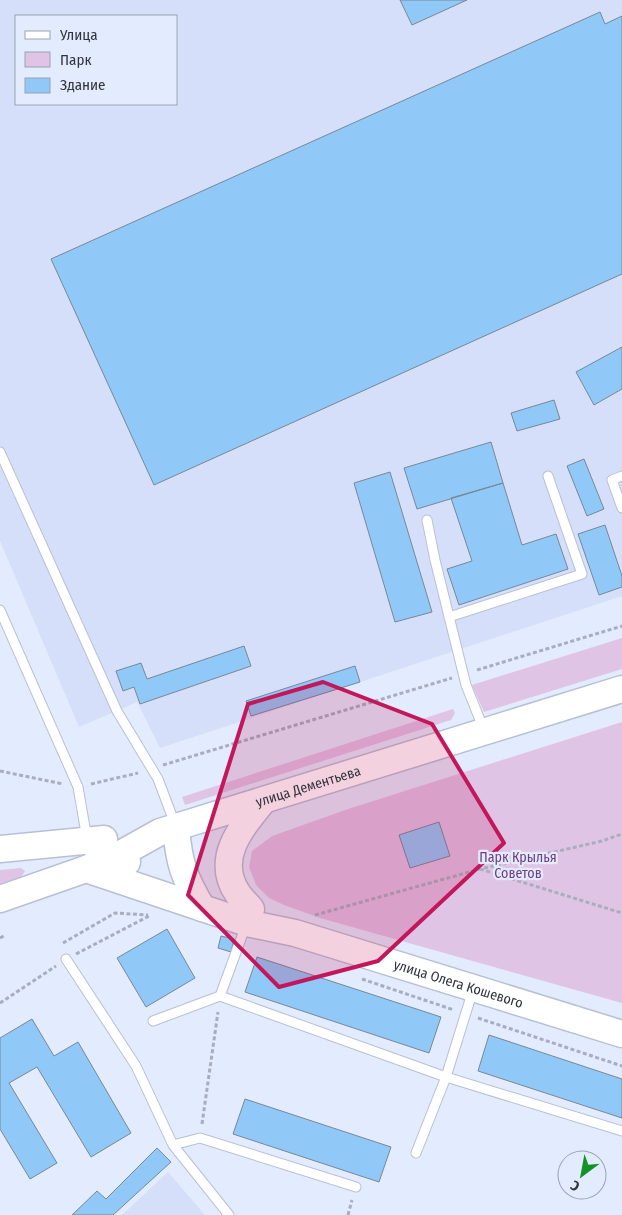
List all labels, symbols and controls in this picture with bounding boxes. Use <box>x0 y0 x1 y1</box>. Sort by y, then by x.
legend <box>15 15 178 105</box>
text: Улица <box>59 26 98 44</box>
text: Парк <box>60 51 91 69</box>
text: Здание <box>60 76 106 94</box>
street label: улица Дементьева <box>254 762 363 811</box>
park label: Парк Крылья Советов <box>479 849 557 882</box>
street label: улица Олега Кошевого <box>392 956 525 1012</box>
north arrow <box>557 1150 607 1200</box>
text: С <box>567 1176 583 1195</box>

